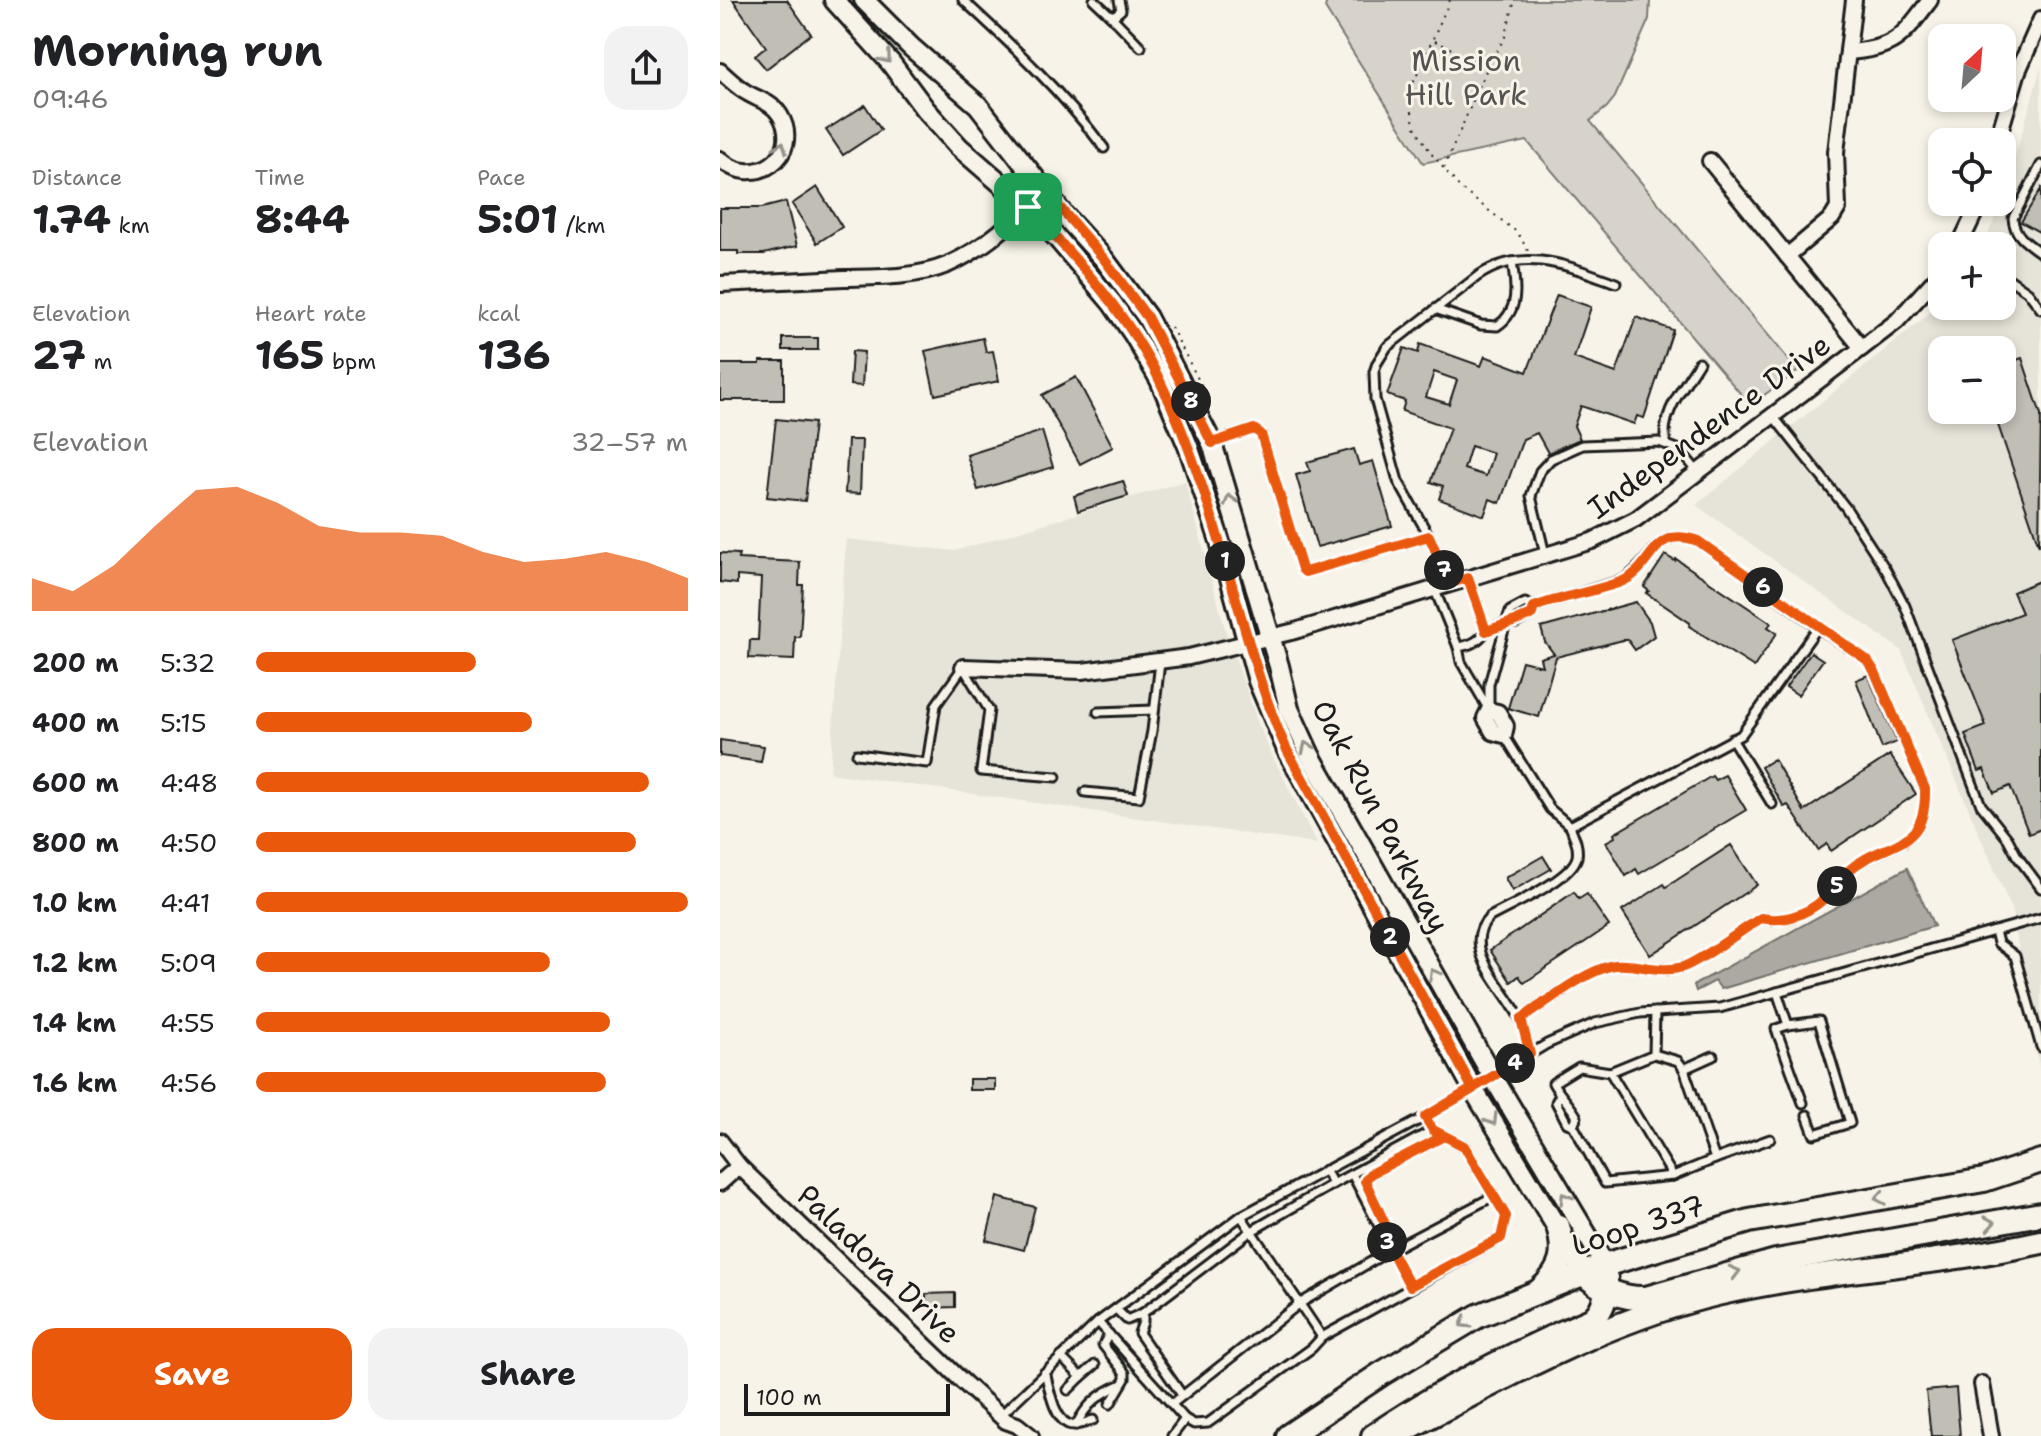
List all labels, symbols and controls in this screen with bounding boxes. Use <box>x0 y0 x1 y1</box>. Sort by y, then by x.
text: Morning run <box>32 21 323 80</box>
north arrow <box>1928 24 2016 112</box>
map controls <box>1928 24 2016 424</box>
button: share <box>604 26 688 110</box>
park label: Mission Hill Park <box>1405 40 1527 115</box>
one-way arrow <box>876 48 891 63</box>
text: 09:46 <box>32 81 109 116</box>
button: locate <box>1928 128 2016 216</box>
one-way arrow <box>771 141 788 155</box>
text: Distance <box>32 163 122 192</box>
text: Time <box>255 163 305 192</box>
text: Pace <box>477 163 526 192</box>
pin <box>994 173 1062 241</box>
icon: arrive <box>1006 185 1050 229</box>
text: 1.74 <box>32 192 111 246</box>
text: 8:44 <box>255 192 350 246</box>
text: 5:01 <box>477 192 559 246</box>
text: km <box>111 211 150 240</box>
text: /km <box>559 211 605 240</box>
button: + <box>1928 232 2016 320</box>
text: Elevation <box>32 299 130 328</box>
text: Heart rate <box>255 299 367 328</box>
text: kcal <box>477 299 520 328</box>
street label: Independence Drive <box>1579 324 1839 528</box>
text: 27 <box>32 328 86 382</box>
text: 165 <box>255 328 325 382</box>
text: 136 <box>477 328 551 382</box>
button: − <box>1928 336 2016 424</box>
text: m <box>86 347 113 376</box>
text: bpm <box>325 347 376 376</box>
pin: 8 <box>1171 381 1211 421</box>
text: 8 <box>1183 386 1199 415</box>
text: Elevation <box>32 424 148 459</box>
text: 32–57 m <box>571 424 688 459</box>
one-way arrow <box>1223 493 1239 507</box>
pin: 1 <box>1205 541 1245 581</box>
text: 1 <box>1220 546 1230 575</box>
pin: 7 <box>1424 550 1464 590</box>
text: 7 <box>1436 555 1452 584</box>
pin: 6 <box>1743 567 1783 607</box>
text: 6 <box>1755 572 1771 601</box>
text: 200 m <box>32 645 119 680</box>
text: 5:32 <box>160 645 215 680</box>
street label: Oak Run Parkway <box>1302 692 1460 940</box>
text: 400 m <box>32 705 119 740</box>
text: 5:15 <box>160 705 207 740</box>
one-way arrow <box>1301 741 1317 756</box>
text: 600 m <box>32 765 119 800</box>
text: 4:48 <box>160 765 219 800</box>
text: 800 m <box>32 825 119 860</box>
text: 4:50 <box>160 825 218 860</box>
pin: 5 <box>1817 866 1857 906</box>
text: 5 <box>1830 871 1844 900</box>
text: 1.0 km <box>32 885 117 920</box>
text: 4:41 <box>160 885 211 920</box>
pin: 2 <box>1370 917 1410 957</box>
text: 2 <box>1382 922 1398 951</box>
text: 1.2 km <box>32 945 117 980</box>
text: 5:09 <box>160 945 217 980</box>
one-way arrow <box>1429 968 1444 982</box>
text: 1.4 km <box>32 1005 116 1040</box>
text: 4:55 <box>160 1005 215 1040</box>
pin: 4 <box>1495 1043 1535 1083</box>
text: 4 <box>1507 1048 1523 1077</box>
text: 1.6 km <box>32 1065 117 1100</box>
text: 4:56 <box>160 1065 217 1100</box>
one-way arrow <box>1482 1111 1498 1126</box>
street label: Paladora Drive <box>788 1175 970 1353</box>
street label: Loop 337 <box>1566 1184 1710 1266</box>
one-way arrow <box>1873 1189 1886 1206</box>
one-way arrow <box>1560 1192 1575 1207</box>
one-way arrow <box>1983 1215 1997 1232</box>
pin: 3 <box>1367 1222 1407 1262</box>
text: 3 <box>1379 1227 1395 1256</box>
one-way arrow <box>1727 1265 1741 1282</box>
one-way arrow <box>1459 1314 1474 1329</box>
button: Save <box>32 1328 352 1420</box>
button: Share <box>368 1328 688 1420</box>
scale bar <box>744 1380 950 1416</box>
text: 100 m <box>756 1383 822 1412</box>

